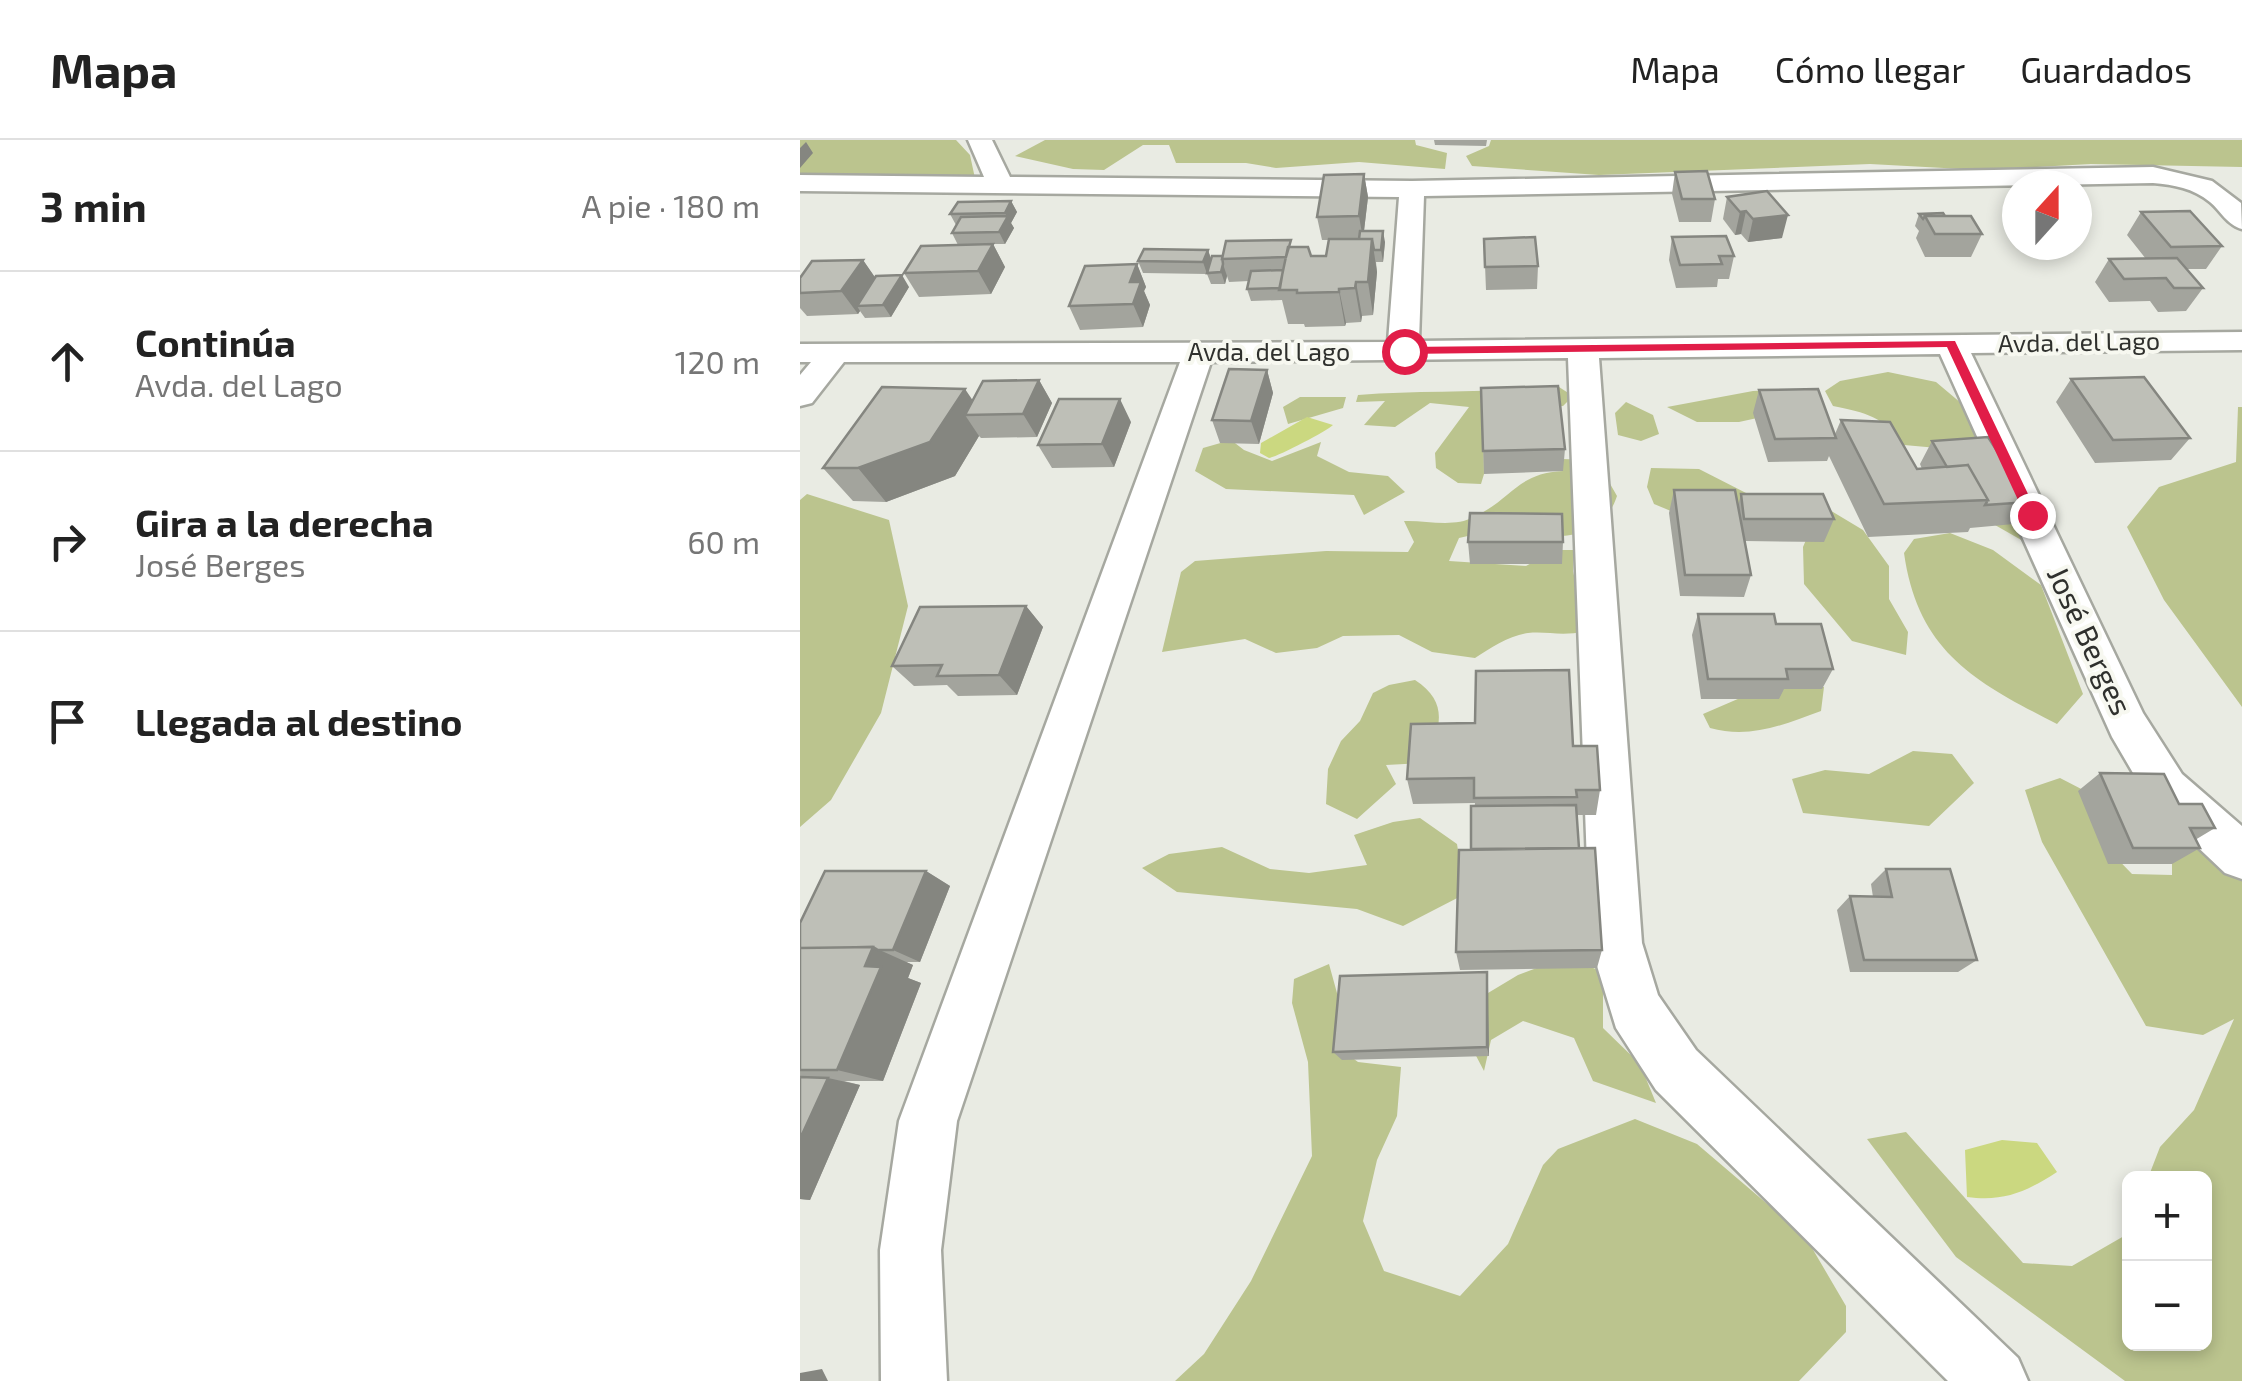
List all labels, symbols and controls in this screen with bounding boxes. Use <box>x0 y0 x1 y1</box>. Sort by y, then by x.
text: Mapa <box>50 40 177 98</box>
text: Mapa <box>1630 48 1720 90</box>
text: Cómo llegar <box>1775 48 1965 90</box>
text: Guardados <box>2020 48 2192 90</box>
north arrow <box>2002 170 2092 260</box>
text: 3 min <box>40 180 147 230</box>
text: A pie · 180 m <box>582 186 760 224</box>
text: Continúa <box>135 319 296 365</box>
street label: Avda. del Lago <box>1998 325 2160 357</box>
route start <box>1382 329 1428 375</box>
icon: ahead <box>40 334 95 389</box>
street label: Avda. del Lago <box>1188 336 1350 366</box>
text: 120 m <box>675 342 760 380</box>
text: Avda. del Lago <box>135 365 343 403</box>
route end <box>2010 493 2056 539</box>
text: Gira a la derecha <box>135 499 434 545</box>
icon: right <box>40 514 95 569</box>
text: 60 m <box>687 522 760 560</box>
text: José Berges <box>135 545 306 583</box>
street label: José Berges <box>2041 560 2141 720</box>
icon: arrive <box>40 694 95 749</box>
text: Llegada al destino <box>135 698 463 744</box>
map controls <box>2122 1171 2212 1351</box>
button: + <box>2122 1171 2212 1261</box>
button: − <box>2122 1261 2212 1351</box>

